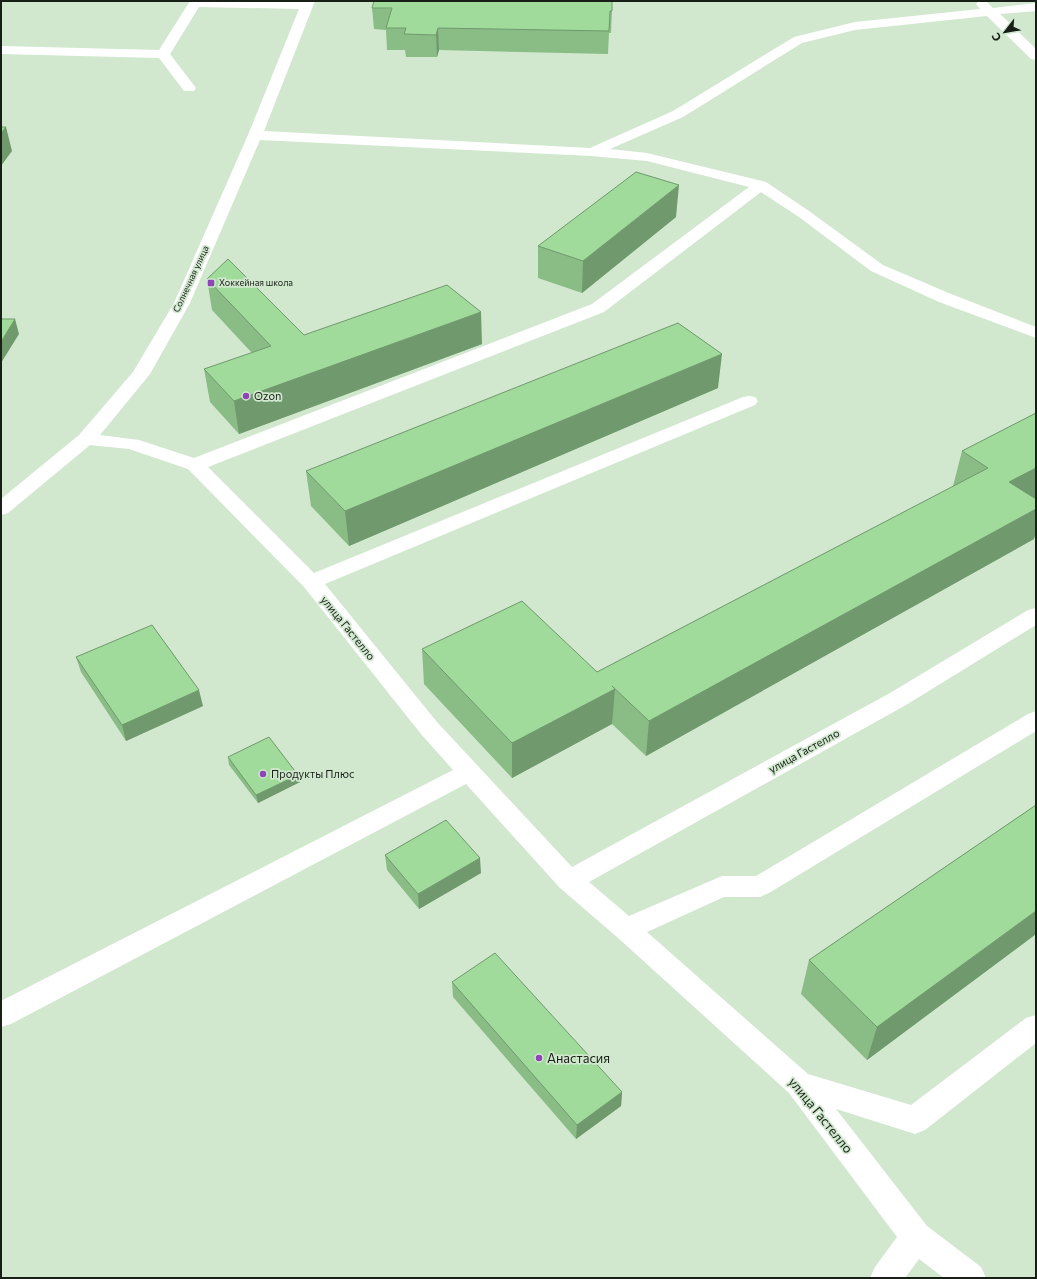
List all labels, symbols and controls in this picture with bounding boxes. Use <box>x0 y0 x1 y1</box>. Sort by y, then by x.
north arrow <box>985 12 1025 52</box>
text: С <box>988 30 1004 44</box>
street label: Солнечная улица <box>170 243 211 314</box>
place label: Хоккейная школа <box>219 277 293 288</box>
marker: Хоккейная школа <box>206 278 216 288</box>
place label: Ozon <box>254 389 281 402</box>
marker: Ozon <box>241 391 251 401</box>
street label: улица Гастелло <box>319 593 378 663</box>
street label: улица Гастелло <box>766 726 842 775</box>
place label: Продукты Плюс <box>271 767 354 780</box>
marker: Продукты Плюс <box>258 769 268 779</box>
place label: Анастасия <box>547 1050 610 1066</box>
marker: Анастасия <box>534 1053 544 1063</box>
street label: улица Гастелло <box>785 1074 857 1156</box>

